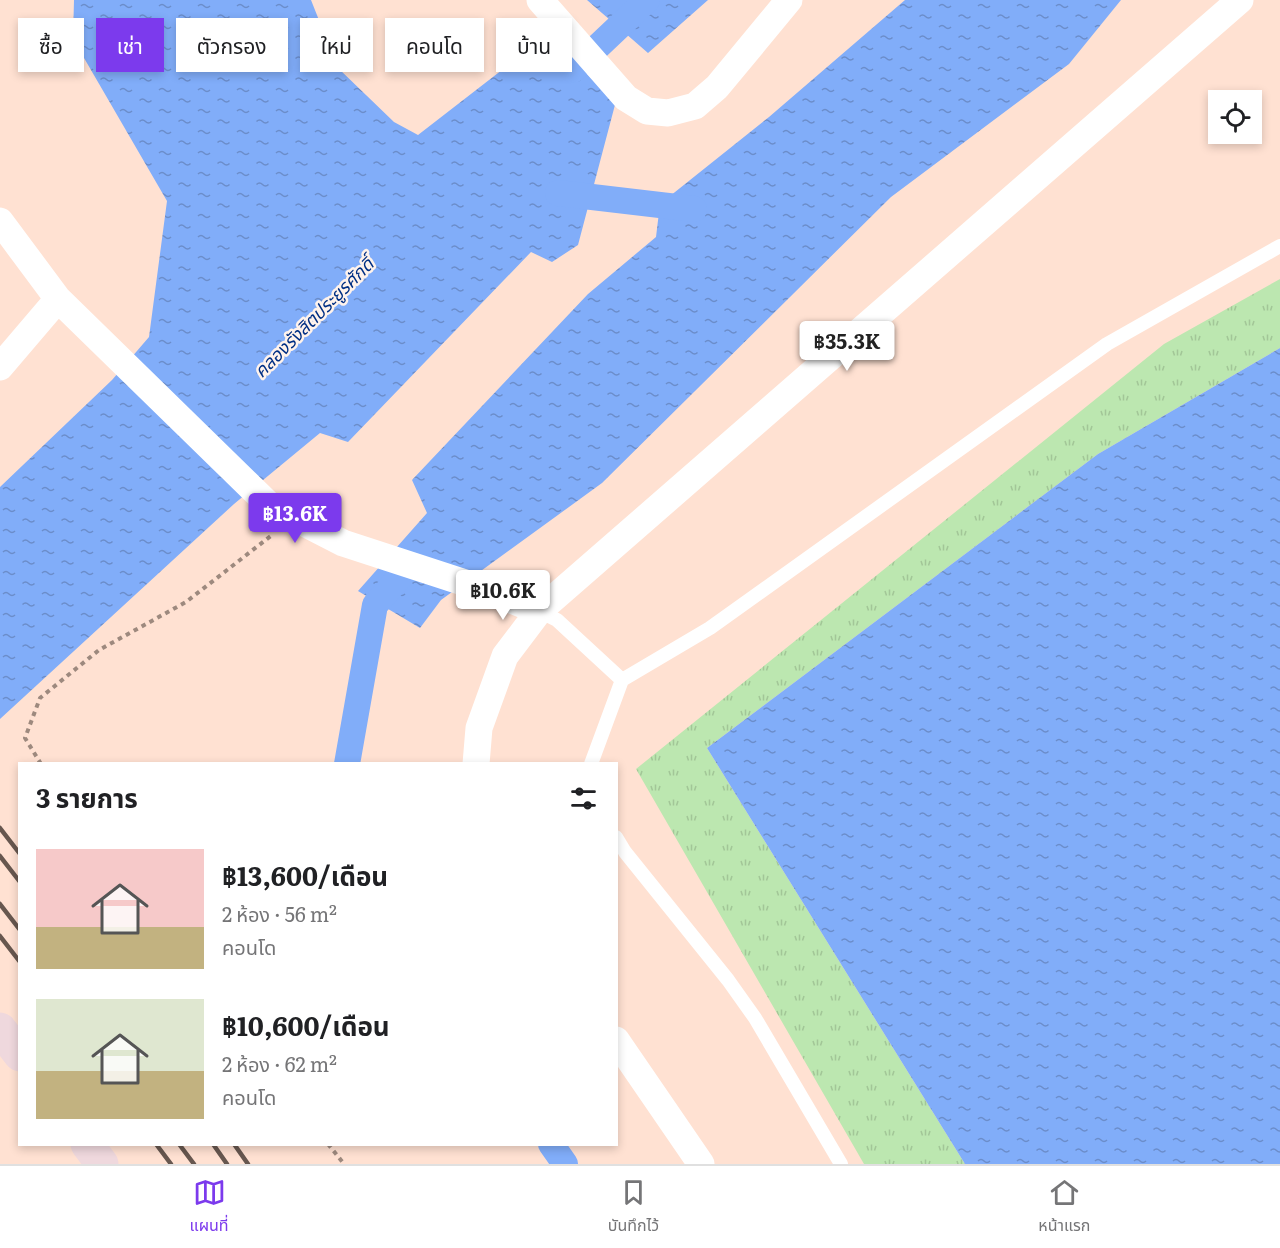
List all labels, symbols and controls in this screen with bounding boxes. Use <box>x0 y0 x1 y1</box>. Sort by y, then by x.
chip: ซื้อ <box>18 18 84 72</box>
chip: เช่า <box>96 18 164 72</box>
chip: ตัวกรอง <box>176 18 288 72</box>
chip: ใหม่ <box>300 18 373 72</box>
chip: คอนโด <box>385 18 484 72</box>
chip: บ้าน <box>496 18 572 72</box>
map controls <box>1208 90 1262 144</box>
button: locate <box>1208 90 1262 144</box>
water label: คลองรังสิตประยูรศักดิ์ <box>247 247 383 383</box>
pin: ฿35.3K <box>798 321 896 372</box>
text: ฿35.3K <box>814 325 880 355</box>
pin: ฿13.6K <box>246 493 344 544</box>
text: ฿13.6K <box>263 497 328 527</box>
pin: ฿10.6K <box>454 570 552 621</box>
text: ฿10.6K <box>470 574 536 604</box>
text: 3 รายการ <box>36 777 138 816</box>
icon: filters <box>567 782 600 815</box>
text: ฿13,600/เดือน <box>222 855 388 894</box>
icon: home <box>84 873 156 945</box>
text: 2 ห้อง · 56 m² <box>222 898 337 928</box>
text: คอนโด <box>222 931 276 961</box>
text: ฿10,600/เดือน <box>222 1005 390 1044</box>
icon: home <box>84 1023 156 1095</box>
text: 2 ห้อง · 62 m² <box>222 1048 337 1078</box>
text: คอนโด <box>222 1081 276 1111</box>
tab: แผนที่ <box>190 1176 229 1238</box>
tab: บันทึกไว้ <box>608 1176 659 1238</box>
tab: หน้าแรก <box>1038 1176 1090 1238</box>

